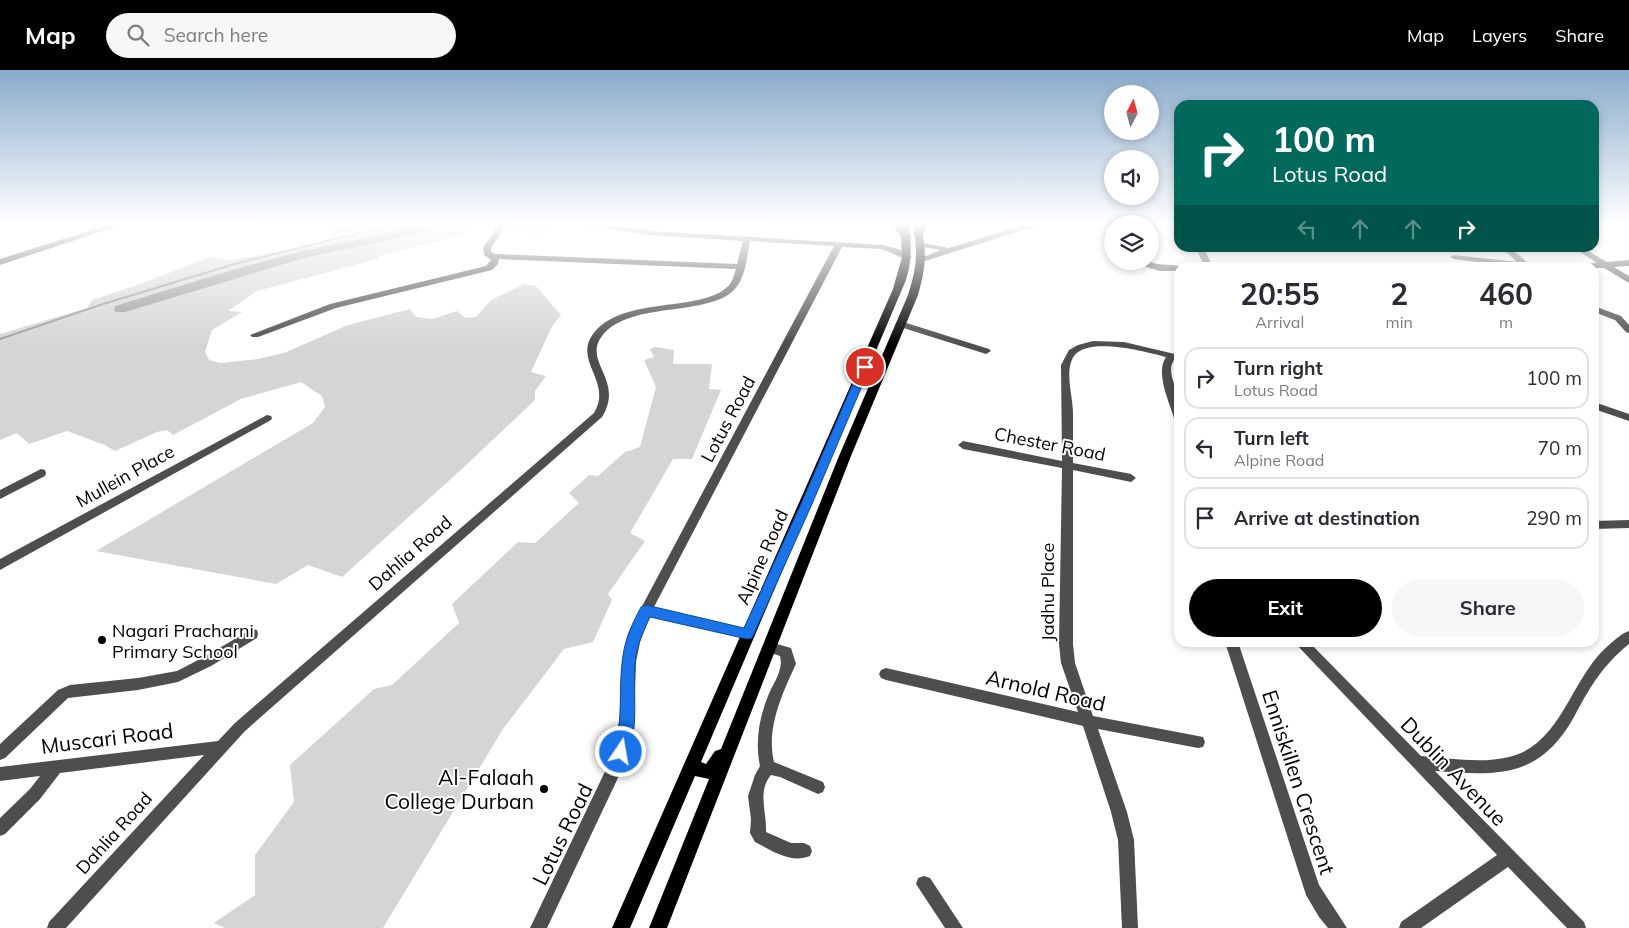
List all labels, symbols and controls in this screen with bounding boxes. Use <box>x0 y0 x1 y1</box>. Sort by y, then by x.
search box <box>106 13 456 58</box>
text: Map <box>25 20 76 50</box>
icon: search <box>124 21 152 49</box>
text: Search here <box>164 23 268 47</box>
text: Map <box>1407 24 1444 47</box>
text: Layers <box>1472 24 1527 47</box>
text: Share <box>1555 24 1604 47</box>
north arrow <box>1104 85 1159 140</box>
map controls <box>1104 85 1159 270</box>
text: 100 m <box>1272 117 1376 161</box>
icon: right <box>1189 120 1254 185</box>
button: sound <box>1104 150 1159 205</box>
text: Lotus Road <box>1272 160 1387 188</box>
button: layers <box>1104 215 1159 270</box>
icon: left <box>1293 215 1321 243</box>
icon: ahead <box>1346 215 1374 243</box>
icon: ahead <box>1399 215 1427 243</box>
icon: right <box>1452 215 1480 243</box>
text: 20:55 <box>1240 275 1320 313</box>
text: 2 <box>1390 275 1408 313</box>
text: 460 <box>1479 275 1533 313</box>
text: Arrival <box>1255 312 1304 332</box>
text: min <box>1386 312 1413 332</box>
text: m <box>1499 312 1513 332</box>
pin <box>844 346 886 388</box>
icon: arrive <box>851 353 879 381</box>
text: Turn right <box>1234 356 1323 380</box>
icon: right <box>1191 364 1219 392</box>
text: 100 m <box>1526 366 1582 390</box>
street label: Lotus Road <box>696 372 760 466</box>
text: Lotus Road <box>1234 380 1318 400</box>
street label: Chester Road <box>992 422 1108 466</box>
text: Turn left <box>1234 426 1309 450</box>
icon: left <box>1191 434 1219 462</box>
text: 70 m <box>1538 436 1582 460</box>
street label: Mullein Place <box>72 440 178 512</box>
text: Alpine Road <box>1234 450 1324 470</box>
icon: arrive <box>1191 504 1219 532</box>
street label: Alpine Road <box>731 506 793 608</box>
text: Arrive at destination <box>1234 506 1420 530</box>
text: 290 m <box>1526 506 1582 530</box>
street label: Dahlia Road <box>364 511 456 595</box>
street label: Jadhu Place <box>1036 543 1059 641</box>
button: Exit <box>1189 579 1382 637</box>
button: Share <box>1392 579 1584 637</box>
place label: Nagari Pracharni Primary School <box>112 619 254 663</box>
marker: Nagari Pracharni Primary School <box>96 634 108 646</box>
street label: Arnold Road <box>984 664 1108 716</box>
street label: Enniskillen Crescent <box>1257 687 1341 877</box>
street label: Dublin Avenue <box>1396 711 1512 831</box>
street label: Muscari Road <box>39 717 175 759</box>
position arrow <box>594 725 646 777</box>
place label: Al-Falaah College Durban <box>384 764 534 814</box>
street label: Lotus Road <box>526 779 598 889</box>
marker: Al-Falaah College Durban <box>538 783 550 795</box>
street label: Dahlia Road <box>71 787 157 879</box>

